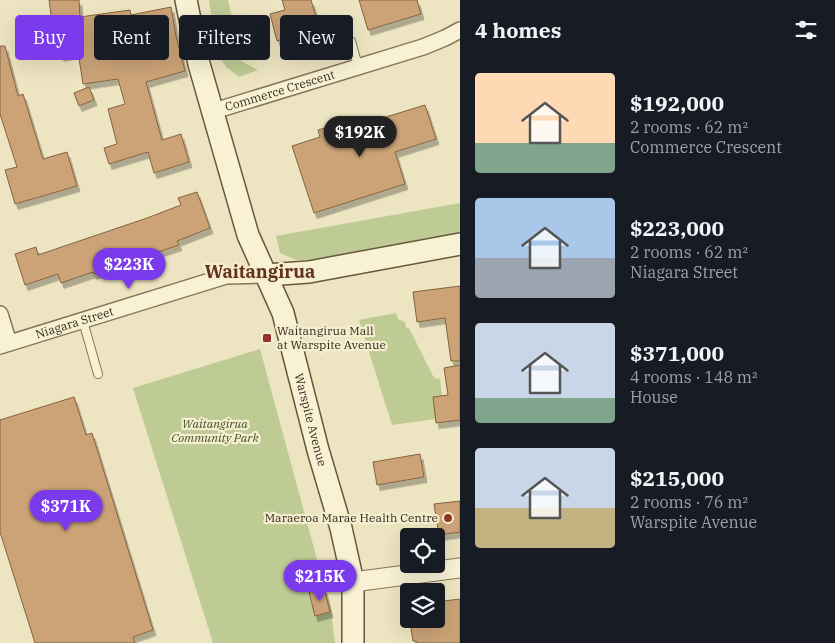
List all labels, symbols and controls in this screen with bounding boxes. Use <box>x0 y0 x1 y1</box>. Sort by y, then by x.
chip: Buy <box>15 15 84 60</box>
chip: Rent <box>94 15 169 60</box>
chip: Filters <box>179 15 270 60</box>
chip: New <box>280 15 353 60</box>
text: 4 homes <box>475 16 561 44</box>
icon: filters <box>792 16 820 44</box>
street label: Commerce Crescent <box>223 66 337 114</box>
text: $192,000 <box>630 89 724 117</box>
icon: home <box>515 93 575 153</box>
pin: $192K <box>325 116 395 158</box>
text: 2 rooms · 62 m² <box>630 117 748 137</box>
text: $192K <box>335 122 385 142</box>
text: Commerce Crescent <box>630 137 782 157</box>
text: $223,000 <box>630 214 724 242</box>
icon: home <box>515 218 575 278</box>
text: 2 rooms · 62 m² <box>630 242 748 262</box>
pin: $223K <box>94 248 164 290</box>
text: $223K <box>104 254 154 274</box>
district label: Waitangirua <box>205 260 315 283</box>
text: Niagara Street <box>630 262 738 282</box>
street label: Niagara Street <box>33 303 115 342</box>
place label: Waitangirua Mall at Warspite Avenue <box>277 323 386 352</box>
marker: Waitangirua Mall at Warspite Avenue <box>261 332 273 344</box>
text: $371,000 <box>630 339 724 367</box>
icon: home <box>515 343 575 403</box>
text: 4 rooms · 148 m² <box>630 367 758 387</box>
street label: Warspite Avenue <box>292 372 330 468</box>
text: House <box>630 387 678 407</box>
park label: Waitangirua Community Park <box>171 416 259 445</box>
text: $215,000 <box>630 464 724 492</box>
icon: home <box>515 468 575 528</box>
pin: $371K <box>31 490 101 532</box>
text: 2 rooms · 76 m² <box>630 492 748 512</box>
text: $371K <box>41 496 91 516</box>
place label: Maraeroa Marae Health Centre <box>265 510 438 525</box>
marker: Maraeroa Marae Health Centre <box>442 512 454 524</box>
text: Warspite Avenue <box>630 512 757 532</box>
map controls <box>400 528 445 628</box>
button: locate <box>400 528 445 573</box>
pin: $215K <box>285 560 355 602</box>
text: $215K <box>295 566 345 586</box>
button: layers <box>400 583 445 628</box>

